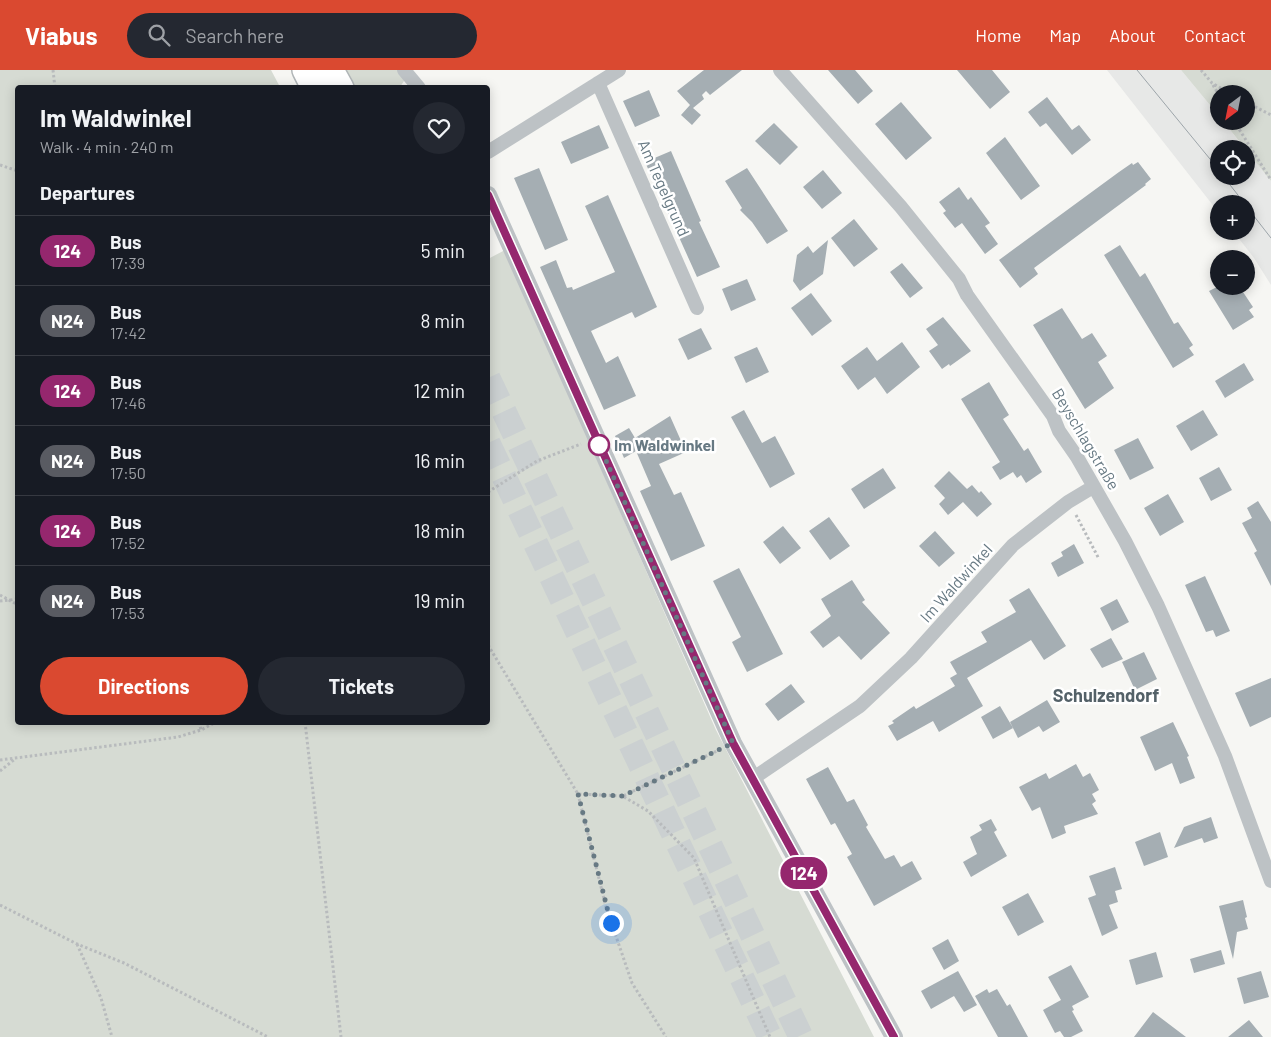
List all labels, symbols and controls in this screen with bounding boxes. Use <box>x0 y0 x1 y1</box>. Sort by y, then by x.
search box <box>127 13 477 58</box>
text: Viabus <box>25 21 97 50</box>
icon: search <box>145 21 173 49</box>
text: Search here <box>185 24 284 47</box>
text: Home <box>975 24 1021 46</box>
text: Map <box>1049 24 1081 46</box>
text: About <box>1109 24 1156 46</box>
text: Contact <box>1184 24 1246 46</box>
north arrow <box>1210 85 1255 130</box>
map controls <box>1210 85 1255 295</box>
button: heart <box>413 102 465 154</box>
text: Im Waldwinkel <box>40 103 192 132</box>
text: Walk · 4 min · 240 m <box>40 137 174 156</box>
street label: Am Tegelgrund <box>635 137 694 239</box>
button: locate <box>1210 140 1255 185</box>
text: Departures <box>40 181 135 204</box>
button: + <box>1210 195 1255 240</box>
text: Bus <box>110 230 142 253</box>
text: 5 min <box>421 239 465 262</box>
text: 124 <box>54 240 81 262</box>
button: − <box>1210 250 1255 295</box>
text: 17:39 <box>110 253 145 272</box>
text: Bus <box>110 300 142 323</box>
text: 8 min <box>421 309 465 332</box>
text: N24 <box>51 310 84 332</box>
text: 17:42 <box>110 323 146 342</box>
text: Bus <box>110 370 142 393</box>
text: 12 min <box>414 379 465 402</box>
text: 124 <box>54 380 81 402</box>
street label: Beyschlagstraße <box>1049 385 1124 493</box>
text: 17:46 <box>110 393 146 412</box>
marker: Im Waldwinkel <box>588 434 610 456</box>
place label: Im Waldwinkel <box>614 435 715 454</box>
text: Bus <box>110 440 142 463</box>
text: 16 min <box>414 449 465 472</box>
text: N24 <box>51 450 84 472</box>
text: 17:50 <box>110 463 146 482</box>
text: Bus <box>110 510 142 533</box>
text: 18 min <box>414 519 465 542</box>
text: 124 <box>54 520 81 542</box>
text: 17:52 <box>110 533 145 552</box>
street label: Im Waldwinkel <box>916 540 996 626</box>
text: Bus <box>110 580 142 603</box>
text: 19 min <box>414 589 465 612</box>
text: N24 <box>51 590 84 612</box>
text: 17:53 <box>110 603 145 622</box>
button: Directions <box>40 657 248 715</box>
button: Tickets <box>258 657 465 715</box>
district label: Schulzendorf <box>1053 684 1159 706</box>
line badge: 124 <box>775 857 833 889</box>
text: 124 <box>790 862 818 884</box>
your location <box>599 911 624 936</box>

